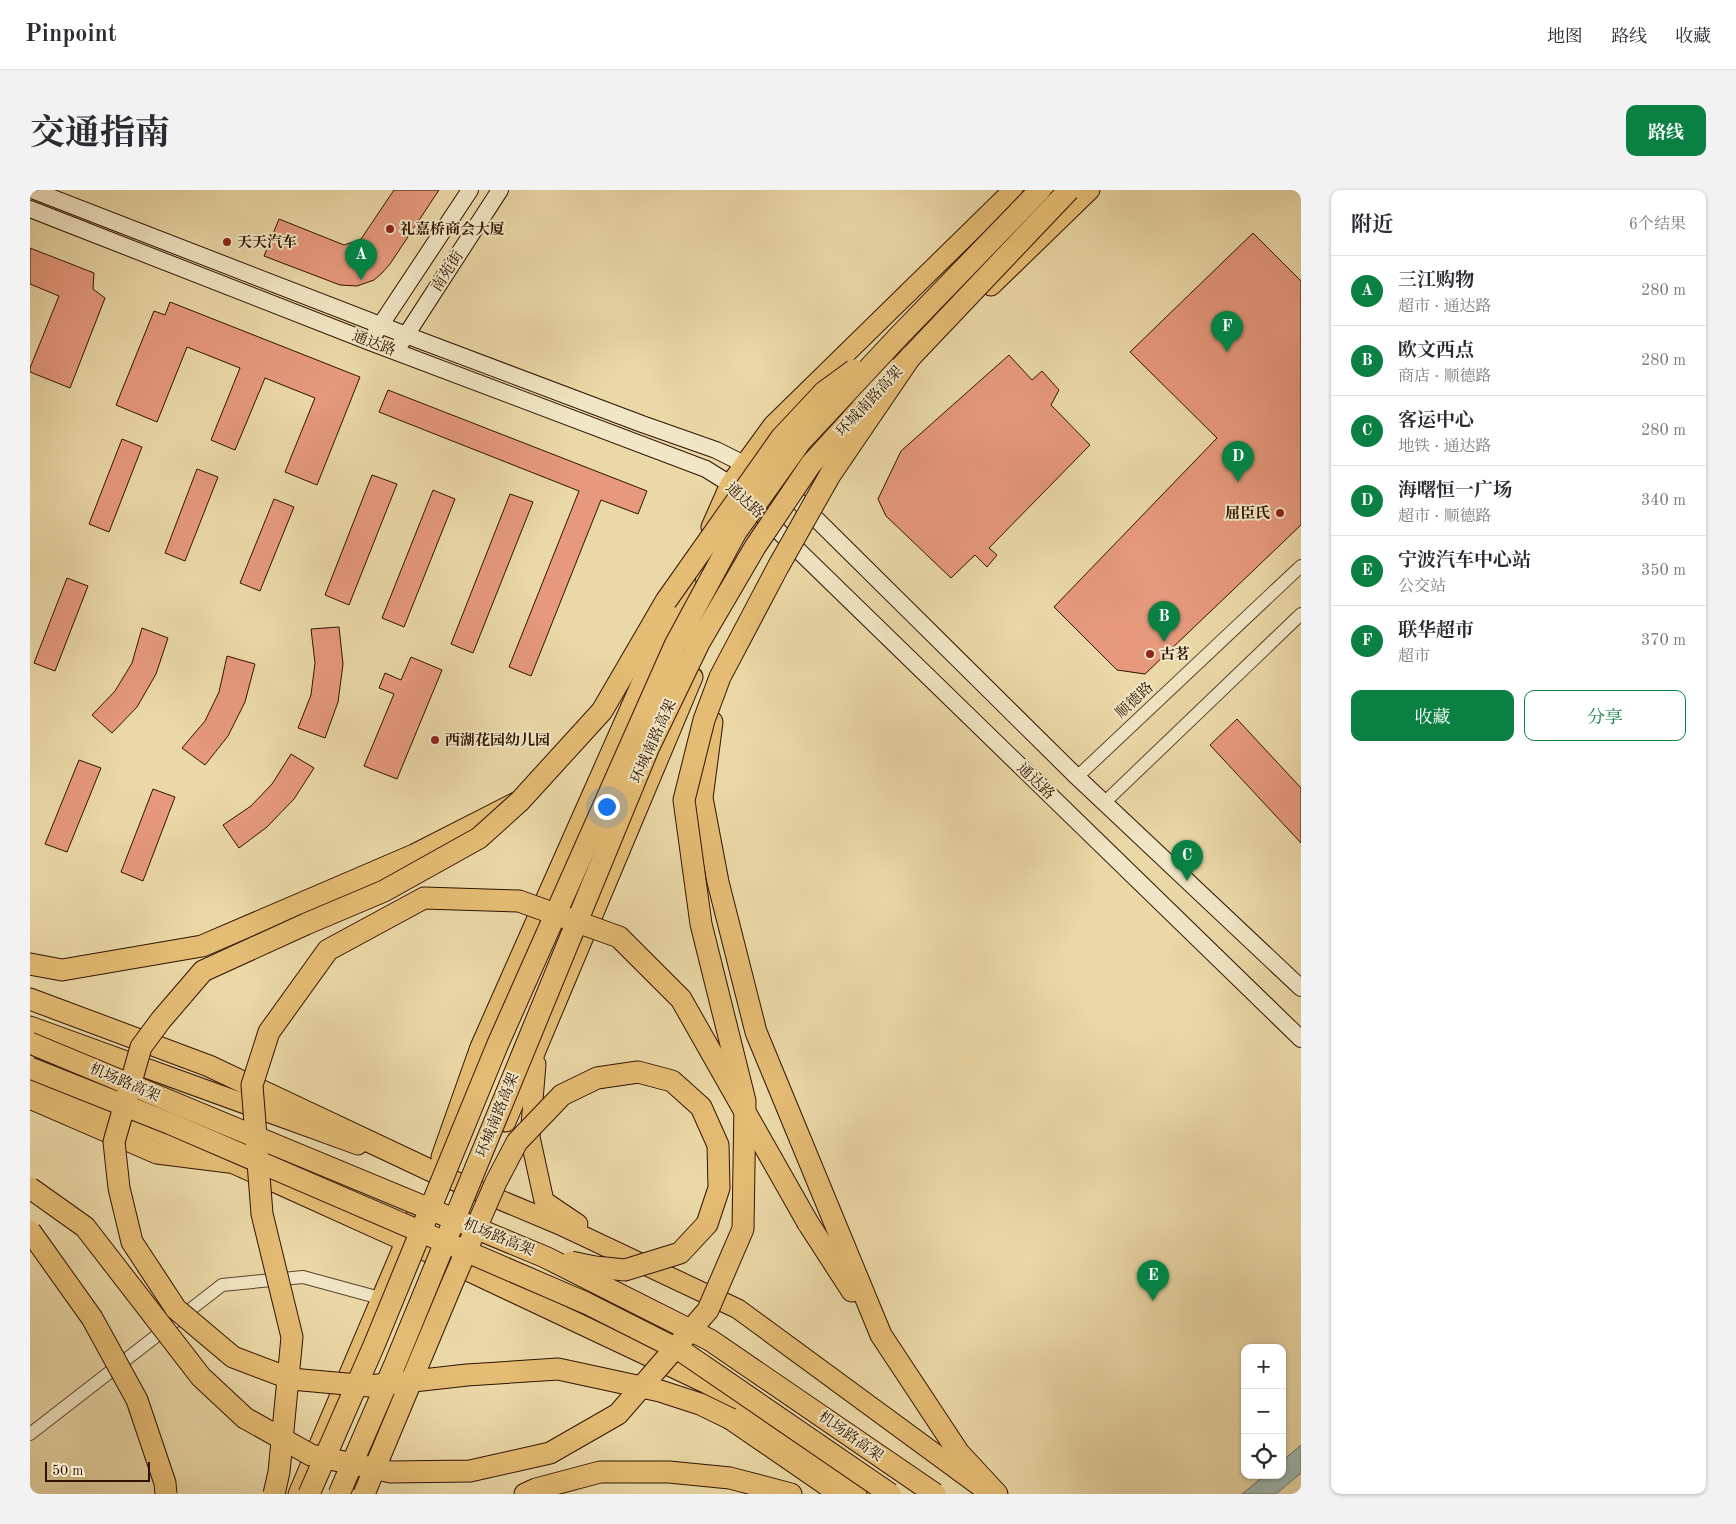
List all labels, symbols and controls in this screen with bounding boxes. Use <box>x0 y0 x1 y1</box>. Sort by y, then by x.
text: Pinpoint <box>25 23 117 47</box>
text: 地图 <box>1547 28 1583 46</box>
text: 路线 <box>1611 28 1647 46</box>
text: 收藏 <box>1675 28 1711 46</box>
button: 路线 <box>1626 105 1706 156</box>
text: 交通指南 <box>30 117 170 152</box>
text: 附近 <box>1351 215 1393 236</box>
text: 6个结果 <box>1629 217 1686 233</box>
place label: 礼嘉桥商会大厦 <box>400 220 505 238</box>
marker: 礼嘉桥商会大厦 <box>384 223 396 235</box>
place label: 天天汽车 <box>237 233 297 251</box>
marker: 天天汽车 <box>221 236 233 248</box>
pin: A <box>345 239 377 280</box>
street label: 南苑街 <box>428 248 467 295</box>
text: 三江购物 <box>1398 272 1474 291</box>
text: A <box>1361 283 1373 299</box>
text: 280 m <box>1641 283 1686 299</box>
text: 超市 · 通达路 <box>1398 299 1491 315</box>
pin: F <box>1211 311 1243 352</box>
street label: 通达路 <box>350 327 398 359</box>
text: 欧文西点 <box>1398 342 1474 361</box>
text: B <box>1361 353 1373 369</box>
text: 280 m <box>1641 353 1686 369</box>
street label: 环城南路高架 <box>832 363 906 440</box>
text: 商店 · 顺德路 <box>1398 369 1491 385</box>
text: 客运中心 <box>1398 412 1474 431</box>
text: C <box>1362 423 1372 439</box>
text: 280 m <box>1641 423 1686 439</box>
text: 地铁 · 通达路 <box>1398 439 1491 455</box>
pin: D <box>1222 441 1254 482</box>
street label: 通达路 <box>722 479 767 522</box>
text: 海曙恒一广场 <box>1398 482 1512 501</box>
text: D <box>1361 493 1373 509</box>
text: 340 m <box>1641 493 1686 509</box>
place label: 屈臣氏 <box>1225 505 1270 522</box>
marker: 屈臣氏 <box>1274 507 1286 519</box>
text: 超市 · 顺德路 <box>1398 509 1491 525</box>
text: 宁波汽车中心站 <box>1398 552 1531 571</box>
text: E <box>1361 563 1373 579</box>
text: 350 m <box>1641 563 1686 579</box>
text: 公交站 <box>1398 579 1446 595</box>
pin: B <box>1148 601 1180 642</box>
text: 联华超市 <box>1398 622 1474 641</box>
text: F <box>1362 633 1372 649</box>
text: 370 m <box>1641 633 1686 649</box>
place label: 古茗 <box>1160 646 1190 663</box>
marker: 古茗 <box>1144 648 1156 660</box>
text: 超市 <box>1398 649 1430 665</box>
street label: 顺德路 <box>1112 679 1157 722</box>
button: 收藏 <box>1351 690 1514 741</box>
button: 分享 <box>1524 690 1686 741</box>
street label: 环城南路高架 <box>627 697 680 786</box>
place label: 西湖花园幼儿园 <box>445 732 550 749</box>
marker: 西湖花园幼儿园 <box>429 734 441 746</box>
street label: 通达路 <box>1014 760 1058 803</box>
your location <box>594 794 620 820</box>
pin: C <box>1171 840 1203 881</box>
street label: 机场路高架 <box>87 1060 163 1105</box>
street label: 环城南路高架 <box>473 1070 522 1160</box>
street label: 机场路高架 <box>461 1216 537 1259</box>
pin: E <box>1137 1260 1169 1301</box>
map controls <box>1241 1344 1286 1479</box>
button: + <box>1241 1344 1286 1389</box>
button: − <box>1241 1389 1286 1434</box>
street label: 机场路高架 <box>815 1408 886 1465</box>
button: locate <box>1241 1434 1286 1479</box>
scale bar <box>45 1459 150 1482</box>
text: 50 m <box>52 1464 83 1478</box>

